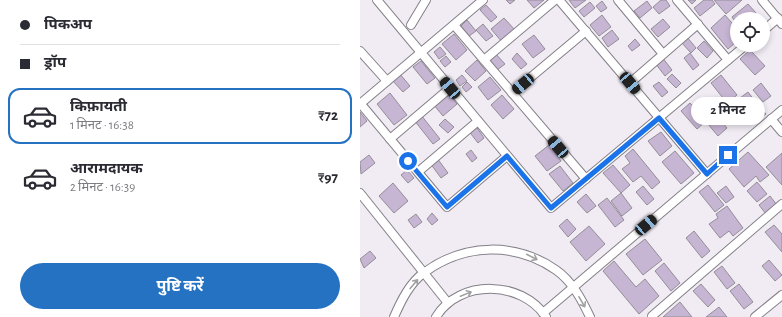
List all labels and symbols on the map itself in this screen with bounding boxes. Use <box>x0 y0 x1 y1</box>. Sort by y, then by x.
car <box>618 70 642 96</box>
car <box>510 72 536 96</box>
car <box>438 75 462 101</box>
callout: 2 मिनट <box>691 97 765 125</box>
car <box>546 134 570 160</box>
route end <box>719 146 737 164</box>
route start <box>399 152 417 170</box>
car <box>633 213 659 237</box>
one-way arrow <box>526 254 538 262</box>
one-way arrow <box>410 279 419 289</box>
one-way arrow <box>459 289 471 297</box>
one-way arrow <box>578 295 586 307</box>

